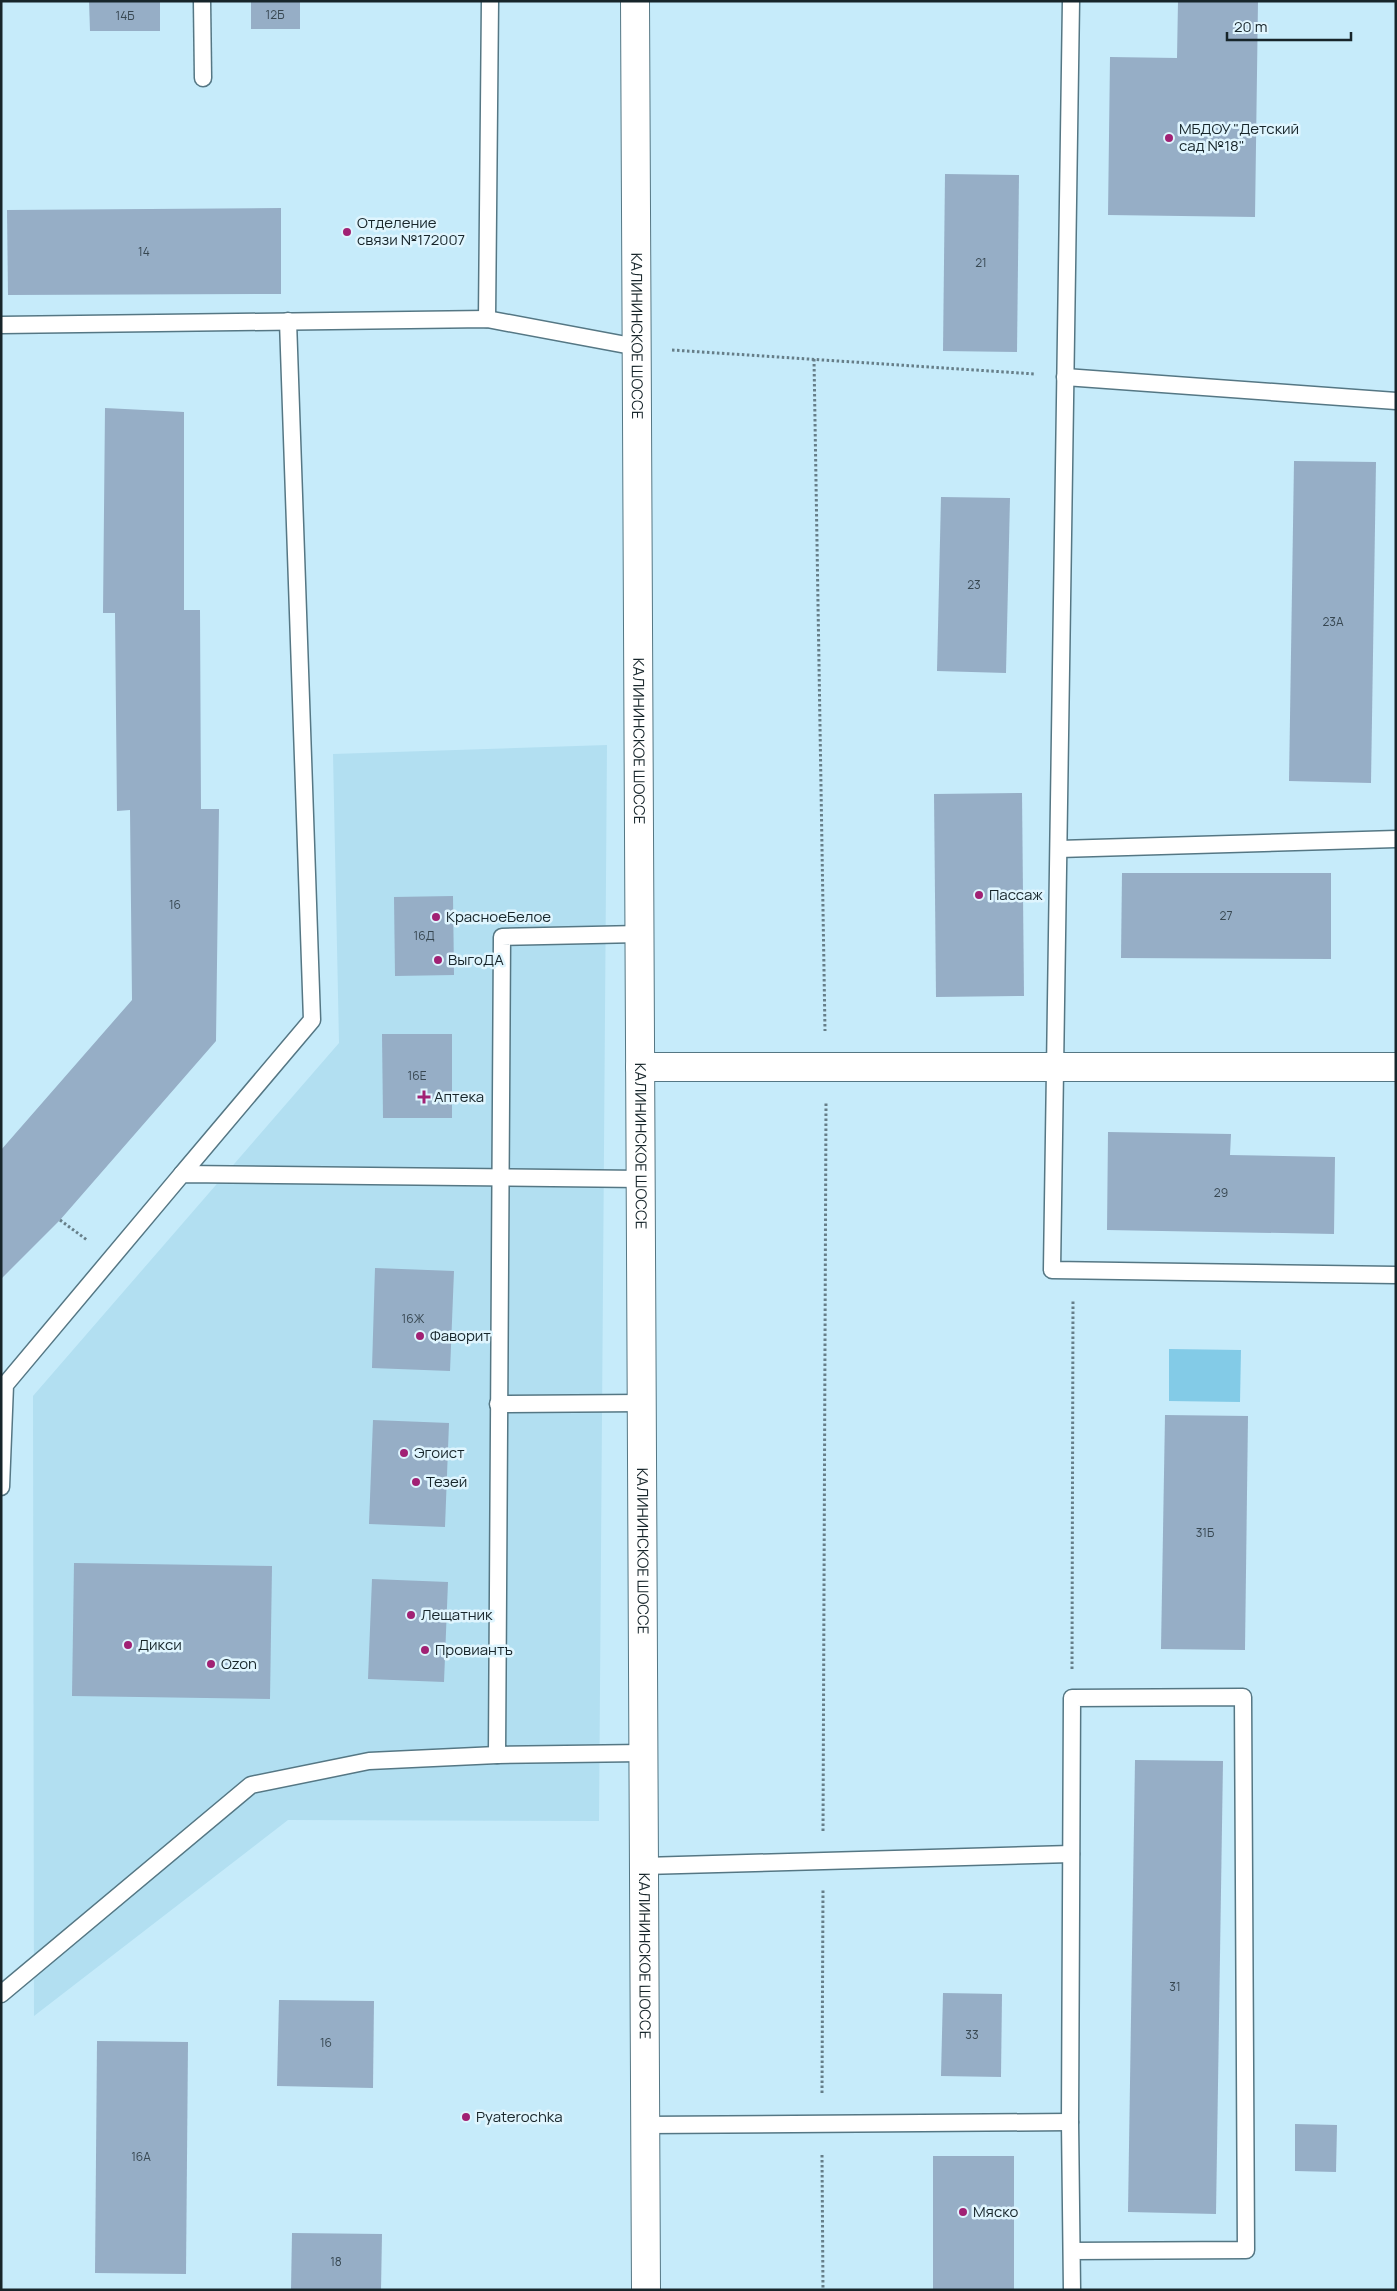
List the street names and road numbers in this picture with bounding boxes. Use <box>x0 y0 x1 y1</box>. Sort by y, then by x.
street label: КАЛИНИНСКОЕ ШОССЕ <box>626 253 648 419</box>
street label: КАЛИНИНСКОЕ ШОССЕ <box>628 658 650 824</box>
street label: КАЛИНИНСКОЕ ШОССЕ <box>630 1063 652 1229</box>
street label: КАЛИНИНСКОЕ ШОССЕ <box>632 1468 654 1634</box>
street label: КАЛИНИНСКОЕ ШОССЕ <box>634 1873 656 2039</box>

